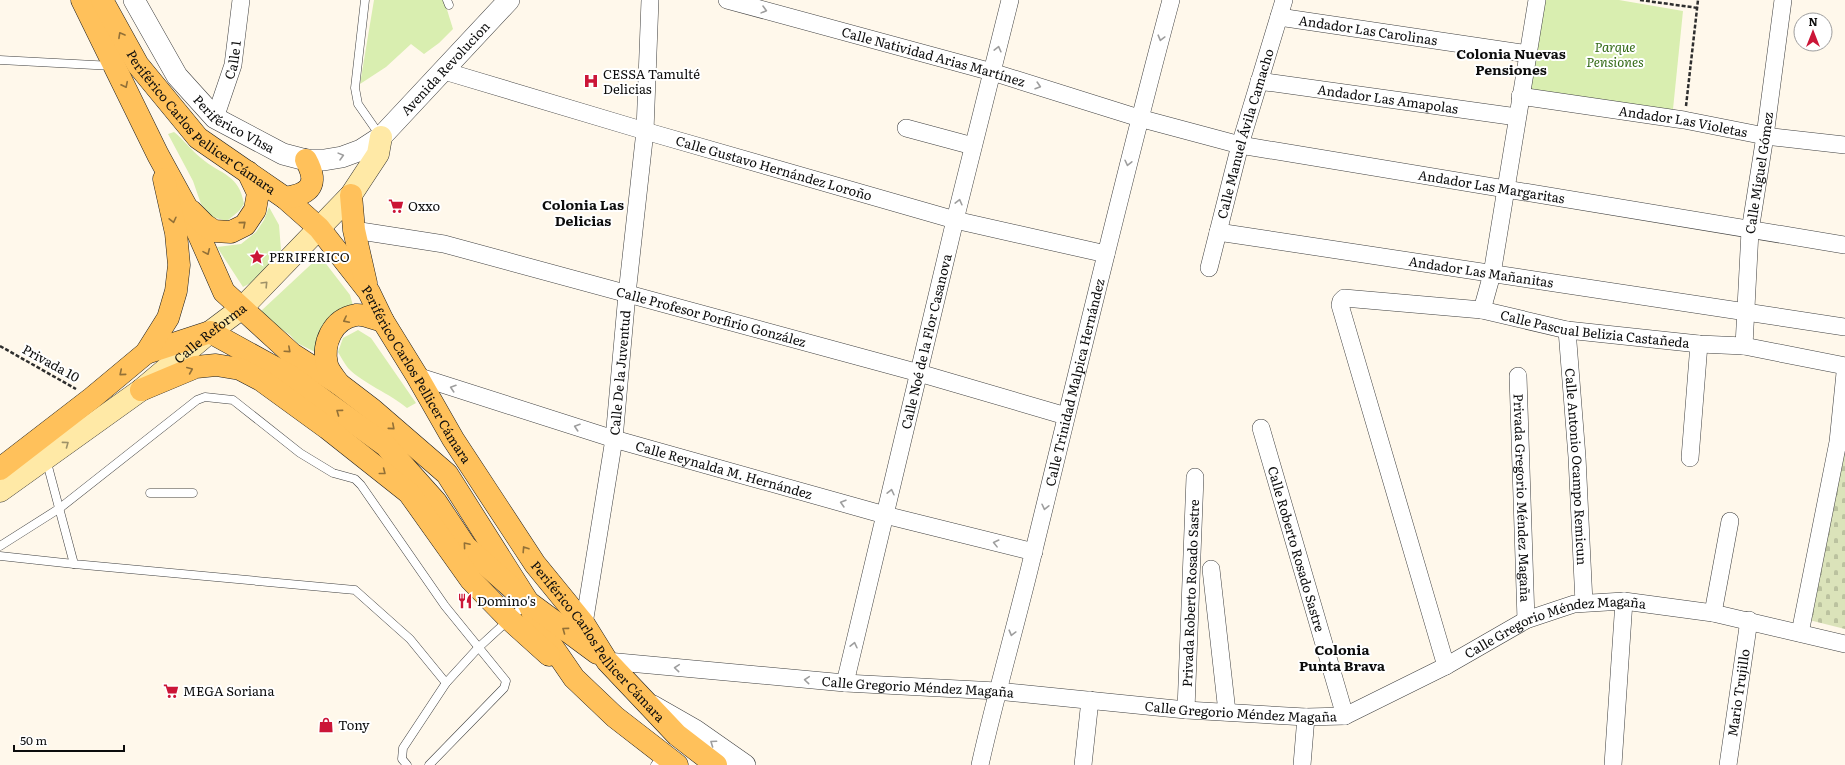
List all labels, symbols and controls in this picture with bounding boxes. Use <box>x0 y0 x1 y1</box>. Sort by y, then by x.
one-way arrow <box>761 5 768 14</box>
street label: Andador Las Carolinas <box>1297 10 1439 49</box>
north arrow <box>1793 12 1833 52</box>
text: N <box>1808 13 1818 29</box>
street label: Avenida Revolucion <box>396 16 494 119</box>
street label: Calle Natividad Arias Martínez <box>840 22 1028 91</box>
one-way arrow <box>118 31 126 39</box>
one-way arrow <box>1157 34 1166 41</box>
park label: Parque Pensiones <box>1586 37 1644 71</box>
street label: Calle 1 <box>219 39 245 82</box>
district label: Colonia Nuevas Pensiones <box>1456 43 1566 79</box>
one-way arrow <box>994 45 1002 52</box>
street label: Periférico Carlos Pellicer Cámara <box>122 46 280 198</box>
street label: Calle Manuel Ávila Camacho <box>1212 46 1278 221</box>
place label: CESSA Tamulté Delicias <box>603 64 700 98</box>
hospital icon: CESSA Tamulté Delicias <box>582 72 600 90</box>
street label: Andador Las Amapolas <box>1316 79 1460 118</box>
one-way arrow <box>120 81 128 88</box>
one-way arrow <box>1034 81 1041 90</box>
street label: Periférico Vhsa <box>189 90 278 157</box>
street label: Andador Las Violetas <box>1617 101 1749 141</box>
street label: Calle Miguel Gómez <box>1740 111 1777 235</box>
street label: Calle Gustavo Hernández Loroño <box>674 130 875 205</box>
one-way arrow <box>338 153 345 161</box>
one-way arrow <box>1125 160 1133 167</box>
street label: Andador Las Margaritas <box>1417 165 1566 208</box>
district label: Colonia Las Delicias <box>542 194 624 230</box>
place label: Oxxo <box>408 196 440 215</box>
supermarket icon: Oxxo <box>387 197 405 215</box>
one-way arrow <box>955 198 963 205</box>
one-way arrow <box>168 216 177 223</box>
one-way arrow <box>238 222 246 229</box>
place label: PERIFERICO <box>269 247 350 266</box>
one-way arrow <box>202 248 210 255</box>
place icon: PERIFERICO <box>248 248 266 266</box>
street label: Andador Las Mañanitas <box>1407 251 1555 292</box>
street label: Calle Noé de la Flor Casanova <box>896 252 956 431</box>
street label: Calle Trinidad Malpica Hernández <box>1040 277 1109 488</box>
one-way arrow <box>260 281 268 289</box>
street label: Periférico Carlos Pellicer Cámara <box>358 281 476 467</box>
street label: Calle Profesor Porfirio González <box>614 281 808 351</box>
street label: Calle Reforma <box>169 298 250 368</box>
street label: Calle Pascual Belizia Castañeda <box>1499 305 1691 352</box>
street label: Calle De la Juventud <box>604 309 635 436</box>
one-way arrow <box>343 315 350 323</box>
street label: Privada 10 <box>19 339 84 386</box>
one-way arrow <box>283 346 290 353</box>
one-way arrow <box>186 367 194 375</box>
street label: Calle Antonio Ocampo Remicun <box>1561 367 1592 566</box>
one-way arrow <box>119 368 127 375</box>
one-way arrow <box>450 384 457 392</box>
street label: Privada Gregorio Méndez Magaña <box>1510 393 1535 602</box>
one-way arrow <box>336 409 343 416</box>
one-way arrow <box>388 422 395 429</box>
one-way arrow <box>574 423 581 432</box>
street label: Calle Reynalda M. Hernández <box>633 436 815 503</box>
one-way arrow <box>61 442 68 449</box>
street label: Calle Roberto Rosado Sastre <box>1264 464 1330 634</box>
one-way arrow <box>379 468 386 475</box>
one-way arrow <box>886 489 895 496</box>
one-way arrow <box>840 499 847 508</box>
street label: Privada Roberto Rosado Sastre <box>1177 499 1203 687</box>
one-way arrow <box>1041 504 1049 511</box>
one-way arrow <box>993 539 1000 548</box>
one-way arrow <box>464 542 471 550</box>
one-way arrow <box>523 546 530 553</box>
street label: Periférico Carlos Pellicer Cámara <box>527 556 670 726</box>
place label: Domino's <box>477 591 536 610</box>
street label: Calle Gregorio Méndez Magaña <box>1461 591 1647 663</box>
restaurant icon: Domino's <box>456 592 474 610</box>
one-way arrow <box>562 627 569 634</box>
one-way arrow <box>1008 630 1017 637</box>
district label: Colonia Punta Brava <box>1299 639 1386 675</box>
one-way arrow <box>850 642 858 649</box>
street label: Mario Trujillo <box>1722 647 1754 738</box>
one-way arrow <box>674 663 680 672</box>
street label: Calle Gregorio Méndez Magaña <box>821 671 1015 702</box>
one-way arrow <box>804 675 810 684</box>
place label: MEGA Soriana <box>183 681 274 700</box>
supermarket icon: MEGA Soriana <box>162 682 180 700</box>
street label: Calle Gregorio Méndez Magaña <box>1144 696 1337 726</box>
place label: Tony <box>338 715 370 734</box>
shop icon: Tony <box>317 716 335 734</box>
scale bar <box>14 727 124 753</box>
text: 50 m <box>20 731 47 749</box>
one-way arrow <box>710 741 717 748</box>

